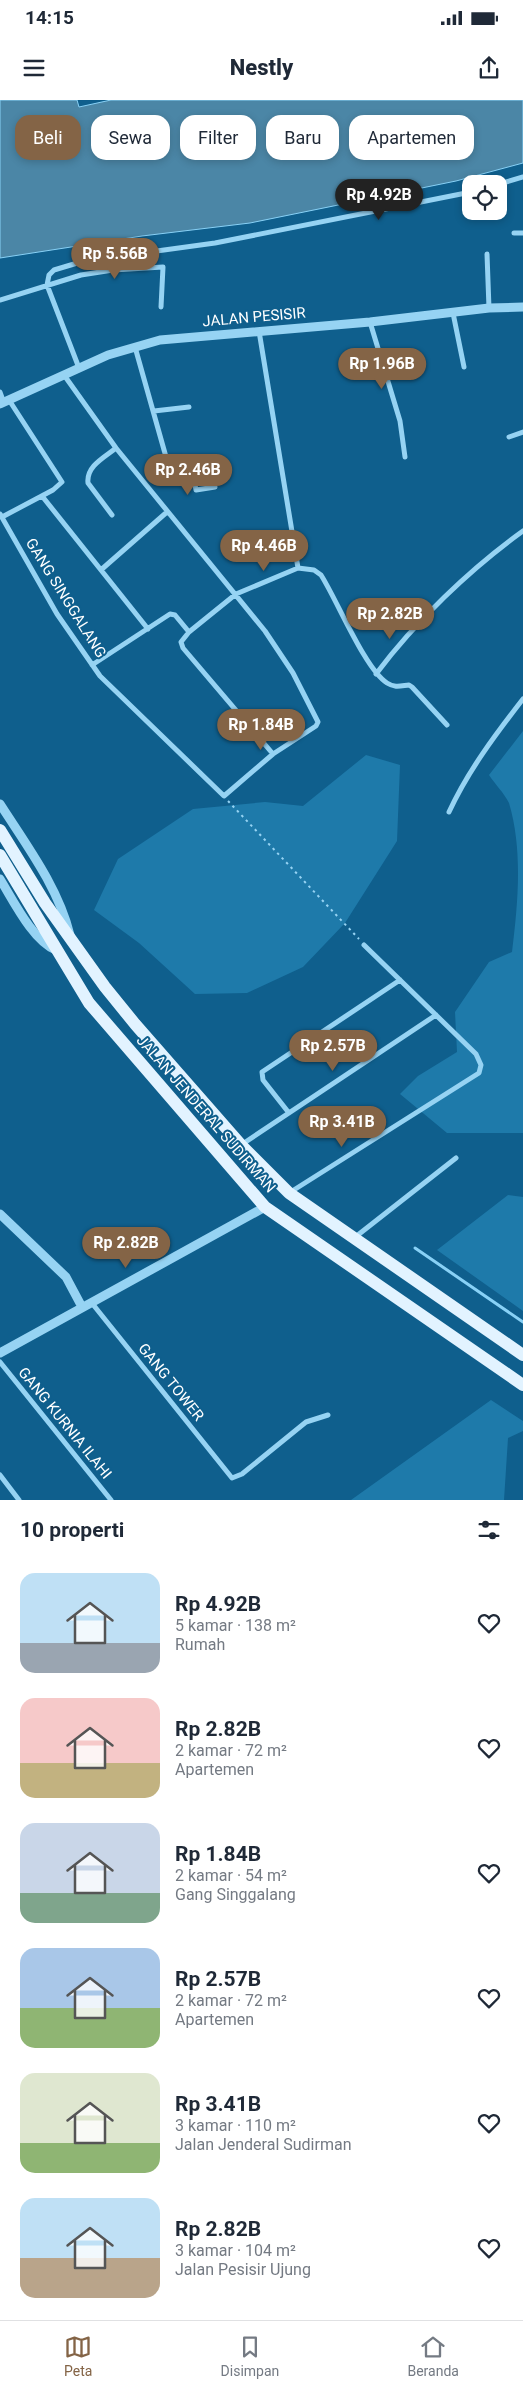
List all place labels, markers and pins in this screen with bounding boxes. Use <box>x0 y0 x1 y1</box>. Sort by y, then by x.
pin: Rp 4.92B <box>327 178 431 221</box>
pin: Rp 5.56B <box>63 238 167 280</box>
pin: Rp 1.96B <box>330 348 434 390</box>
pin: Rp 2.46B <box>136 454 240 496</box>
pin: Rp 4.46B <box>212 530 316 572</box>
pin: Rp 2.82B <box>338 598 442 640</box>
pin: Rp 1.84B <box>209 708 313 751</box>
pin: Rp 2.57B <box>281 1030 385 1072</box>
pin: Rp 3.41B <box>290 1106 394 1148</box>
pin: Rp 2.82B <box>74 1226 178 1269</box>

